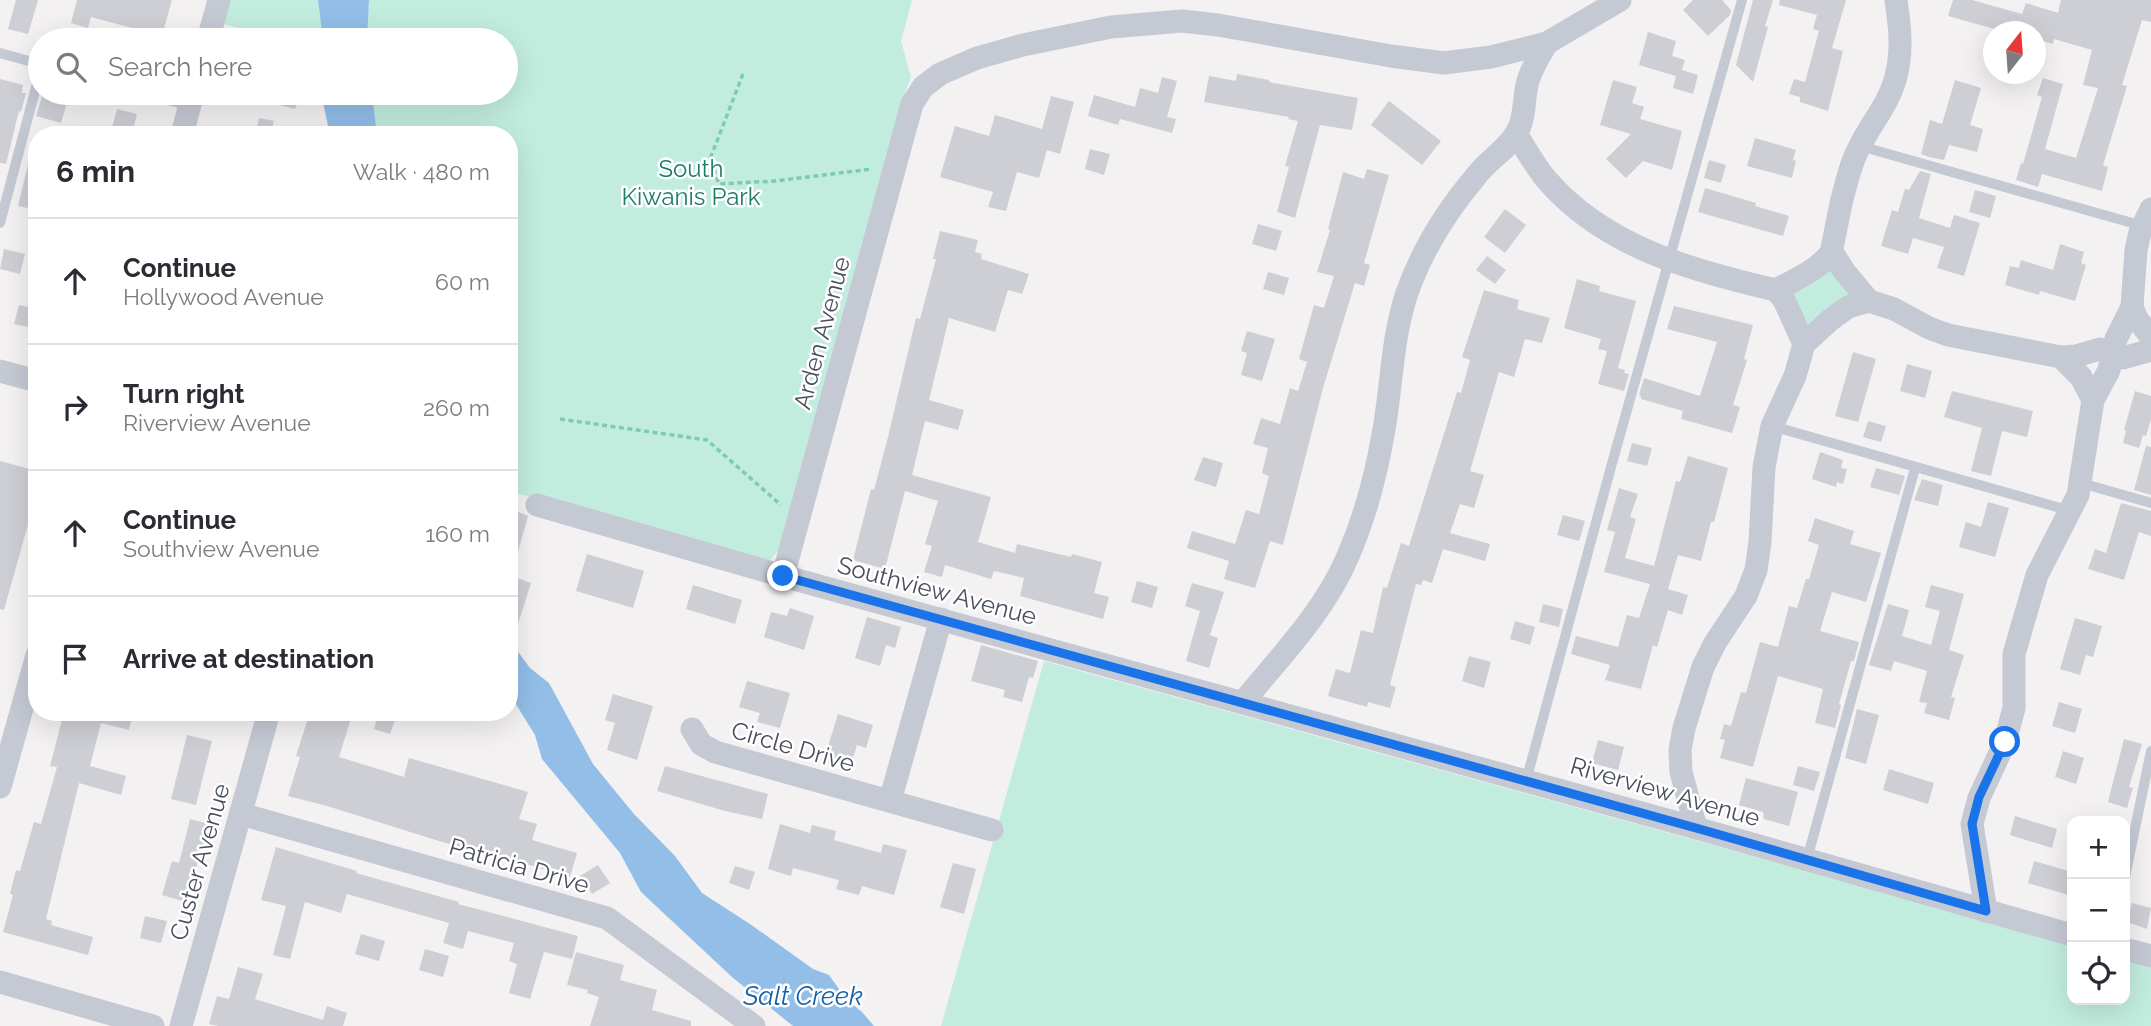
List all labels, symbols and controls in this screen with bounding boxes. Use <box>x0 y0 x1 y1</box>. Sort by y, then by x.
north arrow <box>1983 21 2046 84</box>
search box <box>28 28 518 105</box>
icon: search <box>52 48 90 86</box>
text: Search here <box>108 52 252 82</box>
text: 6 min <box>56 154 135 189</box>
park label: South Kiwanis Park <box>622 154 761 211</box>
text: Walk · 480 m <box>353 158 490 185</box>
text: Continue <box>123 253 236 283</box>
street label: Arden Avenue <box>787 253 856 412</box>
icon: ahead <box>56 262 94 300</box>
text: 60 m <box>435 268 490 295</box>
text: Hollywood Avenue <box>123 283 324 310</box>
text: Turn right <box>123 379 244 409</box>
icon: right <box>56 388 94 426</box>
text: 260 m <box>423 394 490 421</box>
text: Riverview Avenue <box>123 409 311 436</box>
text: Continue <box>123 505 236 535</box>
icon: ahead <box>56 514 94 552</box>
text: 160 m <box>425 520 490 547</box>
text: Southview Avenue <box>123 535 320 562</box>
street label: Southview Avenue <box>834 550 1040 631</box>
route end <box>767 560 798 591</box>
icon: arrive <box>56 640 94 678</box>
text: Arrive at destination <box>123 644 374 674</box>
street label: Circle Drive <box>728 715 858 778</box>
route start <box>1989 726 2020 757</box>
street label: Riverview Avenue <box>1567 751 1763 832</box>
street label: Custer Avenue <box>163 780 236 944</box>
map controls <box>2067 816 2130 1005</box>
button: + <box>2067 816 2130 879</box>
street label: Patricia Drive <box>446 832 593 899</box>
button: − <box>2067 879 2130 942</box>
button: locate <box>2067 942 2130 1005</box>
water label: Salt Creek <box>742 981 863 1011</box>

